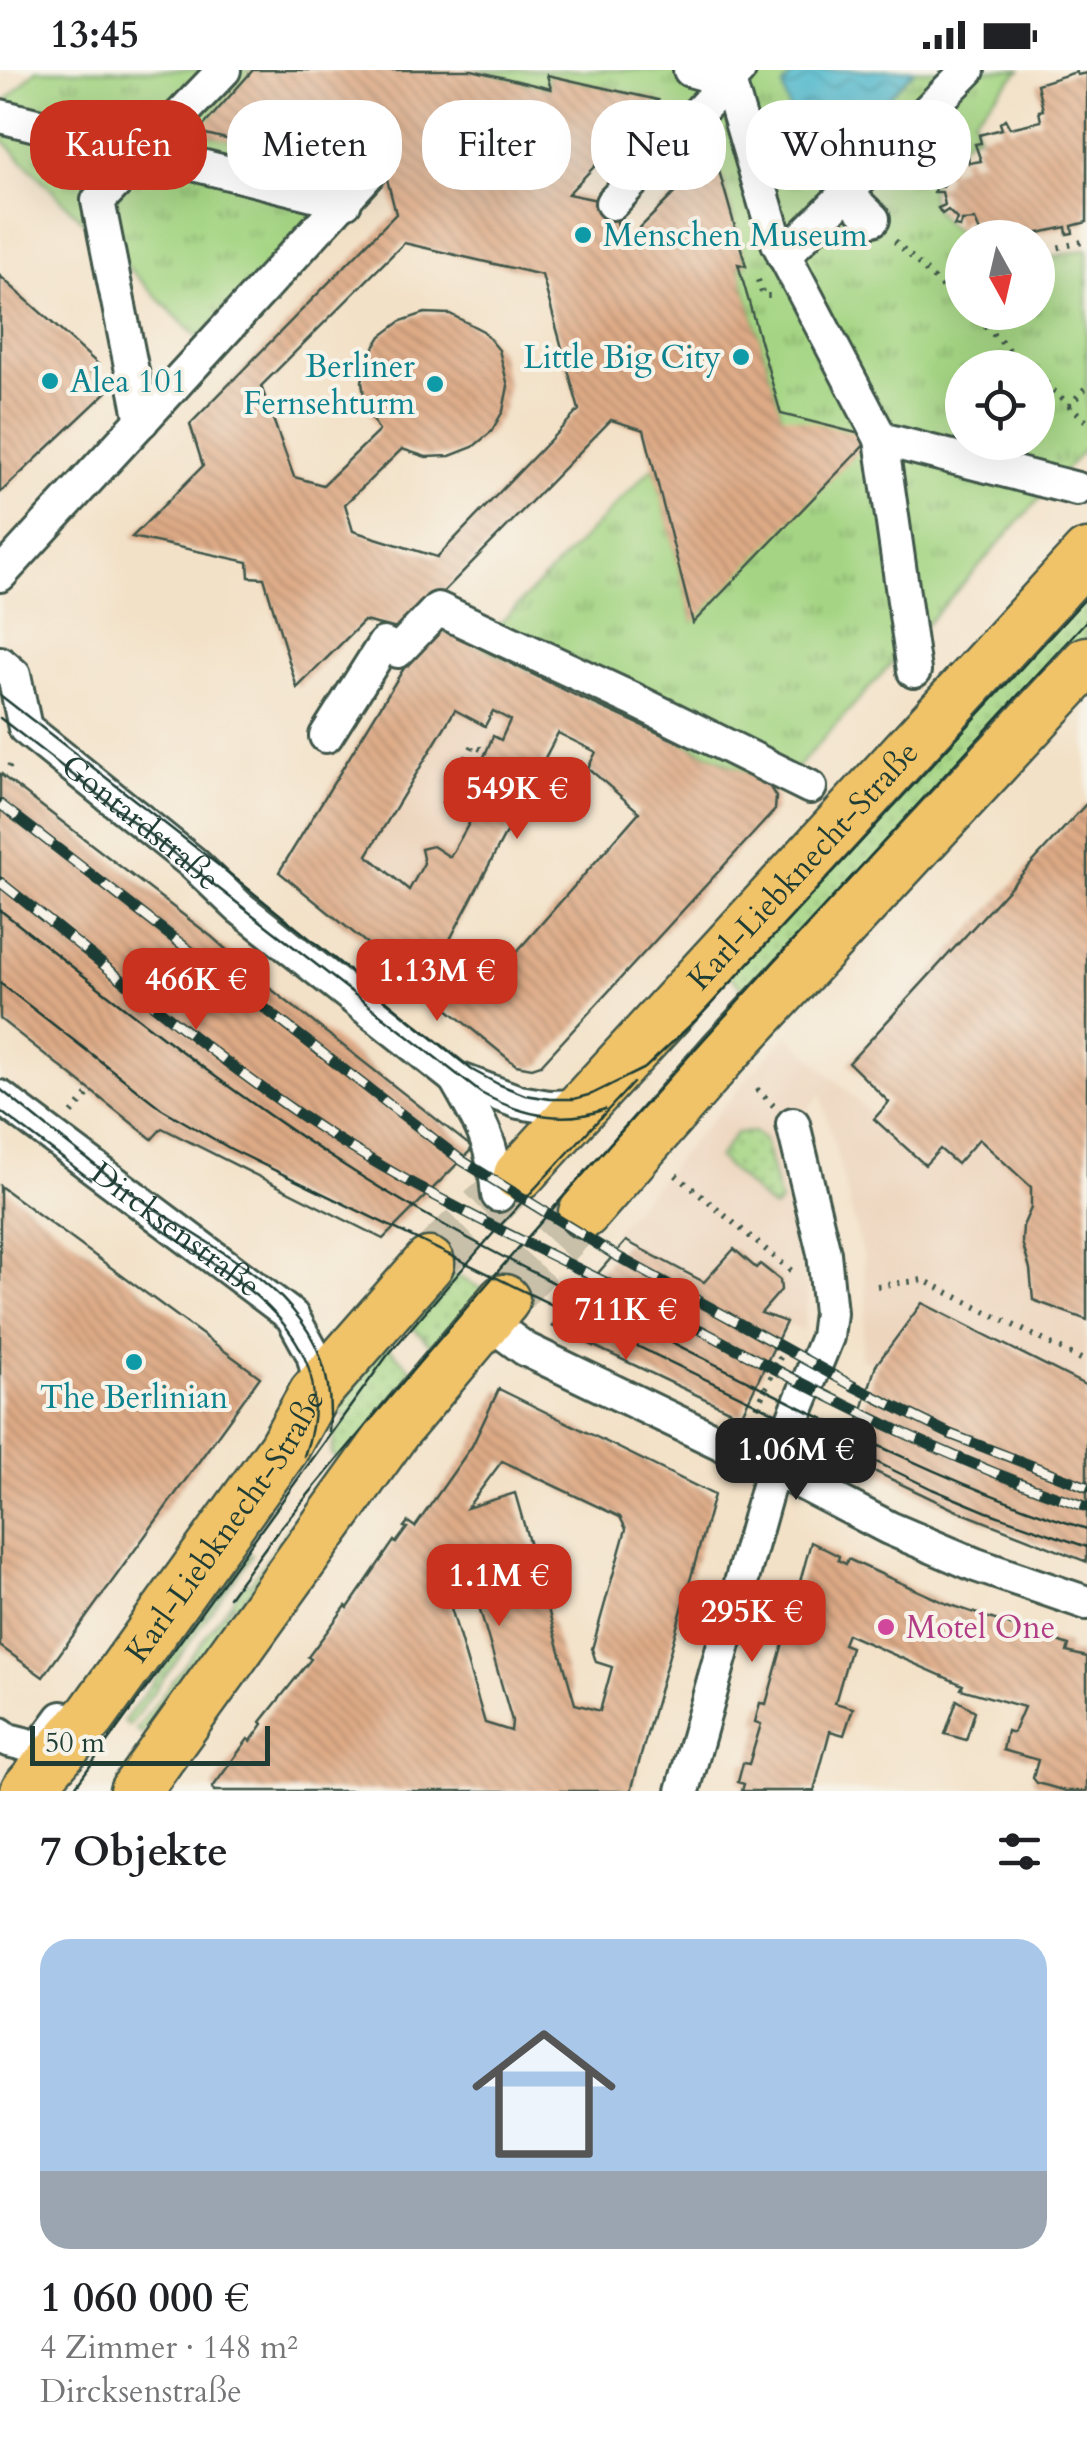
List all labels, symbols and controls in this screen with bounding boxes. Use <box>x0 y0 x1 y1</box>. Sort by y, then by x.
text: 13:45 <box>50 9 139 61</box>
chip: Kaufen <box>30 100 207 190</box>
chip: Mieten <box>227 100 402 190</box>
chip: Filter <box>422 100 571 190</box>
chip: Neu <box>591 100 726 190</box>
chip: Wohnung <box>746 100 971 190</box>
place label: Menschen Museum <box>603 214 868 258</box>
north arrow <box>945 220 1055 330</box>
map controls <box>945 220 1055 460</box>
marker: Menschen Museum <box>572 224 594 246</box>
place label: Little Big City <box>523 336 721 380</box>
place label: Berliner Fernsehturm <box>243 345 415 426</box>
marker: Little Big City <box>730 346 752 368</box>
button: locate <box>945 350 1055 460</box>
place label: Alea 101 <box>70 360 187 404</box>
marker: Alea 101 <box>39 370 61 392</box>
marker: Berliner Fernsehturm <box>424 373 446 395</box>
street label: Karl-Liebknecht-Straße <box>678 732 929 1000</box>
street label: Gontardstraße <box>52 745 230 901</box>
pin: 549K € <box>436 757 598 842</box>
text: 549K € <box>466 767 568 811</box>
pin: 1.13M € <box>345 939 529 1024</box>
pin: 466K € <box>115 948 277 1033</box>
text: 1.13M € <box>378 949 496 993</box>
text: 466K € <box>145 958 247 1002</box>
street label: Dircksenstraße <box>82 1152 269 1308</box>
pin: 711K € <box>545 1278 707 1363</box>
text: 711K € <box>575 1288 677 1332</box>
marker: The Berlinian <box>123 1351 145 1373</box>
place label: The Berlinian <box>40 1376 228 1420</box>
street label: Karl-Liebknecht-Straße <box>116 1382 335 1672</box>
pin: 1.06M € <box>704 1418 888 1503</box>
text: 1.06M € <box>737 1428 855 1472</box>
pin: 1.1M € <box>418 1544 580 1629</box>
text: 1.1M € <box>449 1554 549 1598</box>
pin: 295K € <box>671 1580 833 1665</box>
text: 295K € <box>701 1590 803 1634</box>
place label: Motel One <box>906 1606 1055 1650</box>
marker: Motel One <box>875 1616 897 1638</box>
scale bar <box>30 1721 270 1766</box>
text: 50 m <box>45 1724 105 1762</box>
text: 7 Objekte <box>40 1823 228 1880</box>
icon: filters <box>992 1824 1047 1879</box>
icon: home <box>454 2004 634 2184</box>
text: 1 060 000 € <box>40 2269 249 2326</box>
text: 4 Zimmer · 148 m² <box>40 2326 298 2370</box>
text: Dircksenstraße <box>40 2370 242 2414</box>

